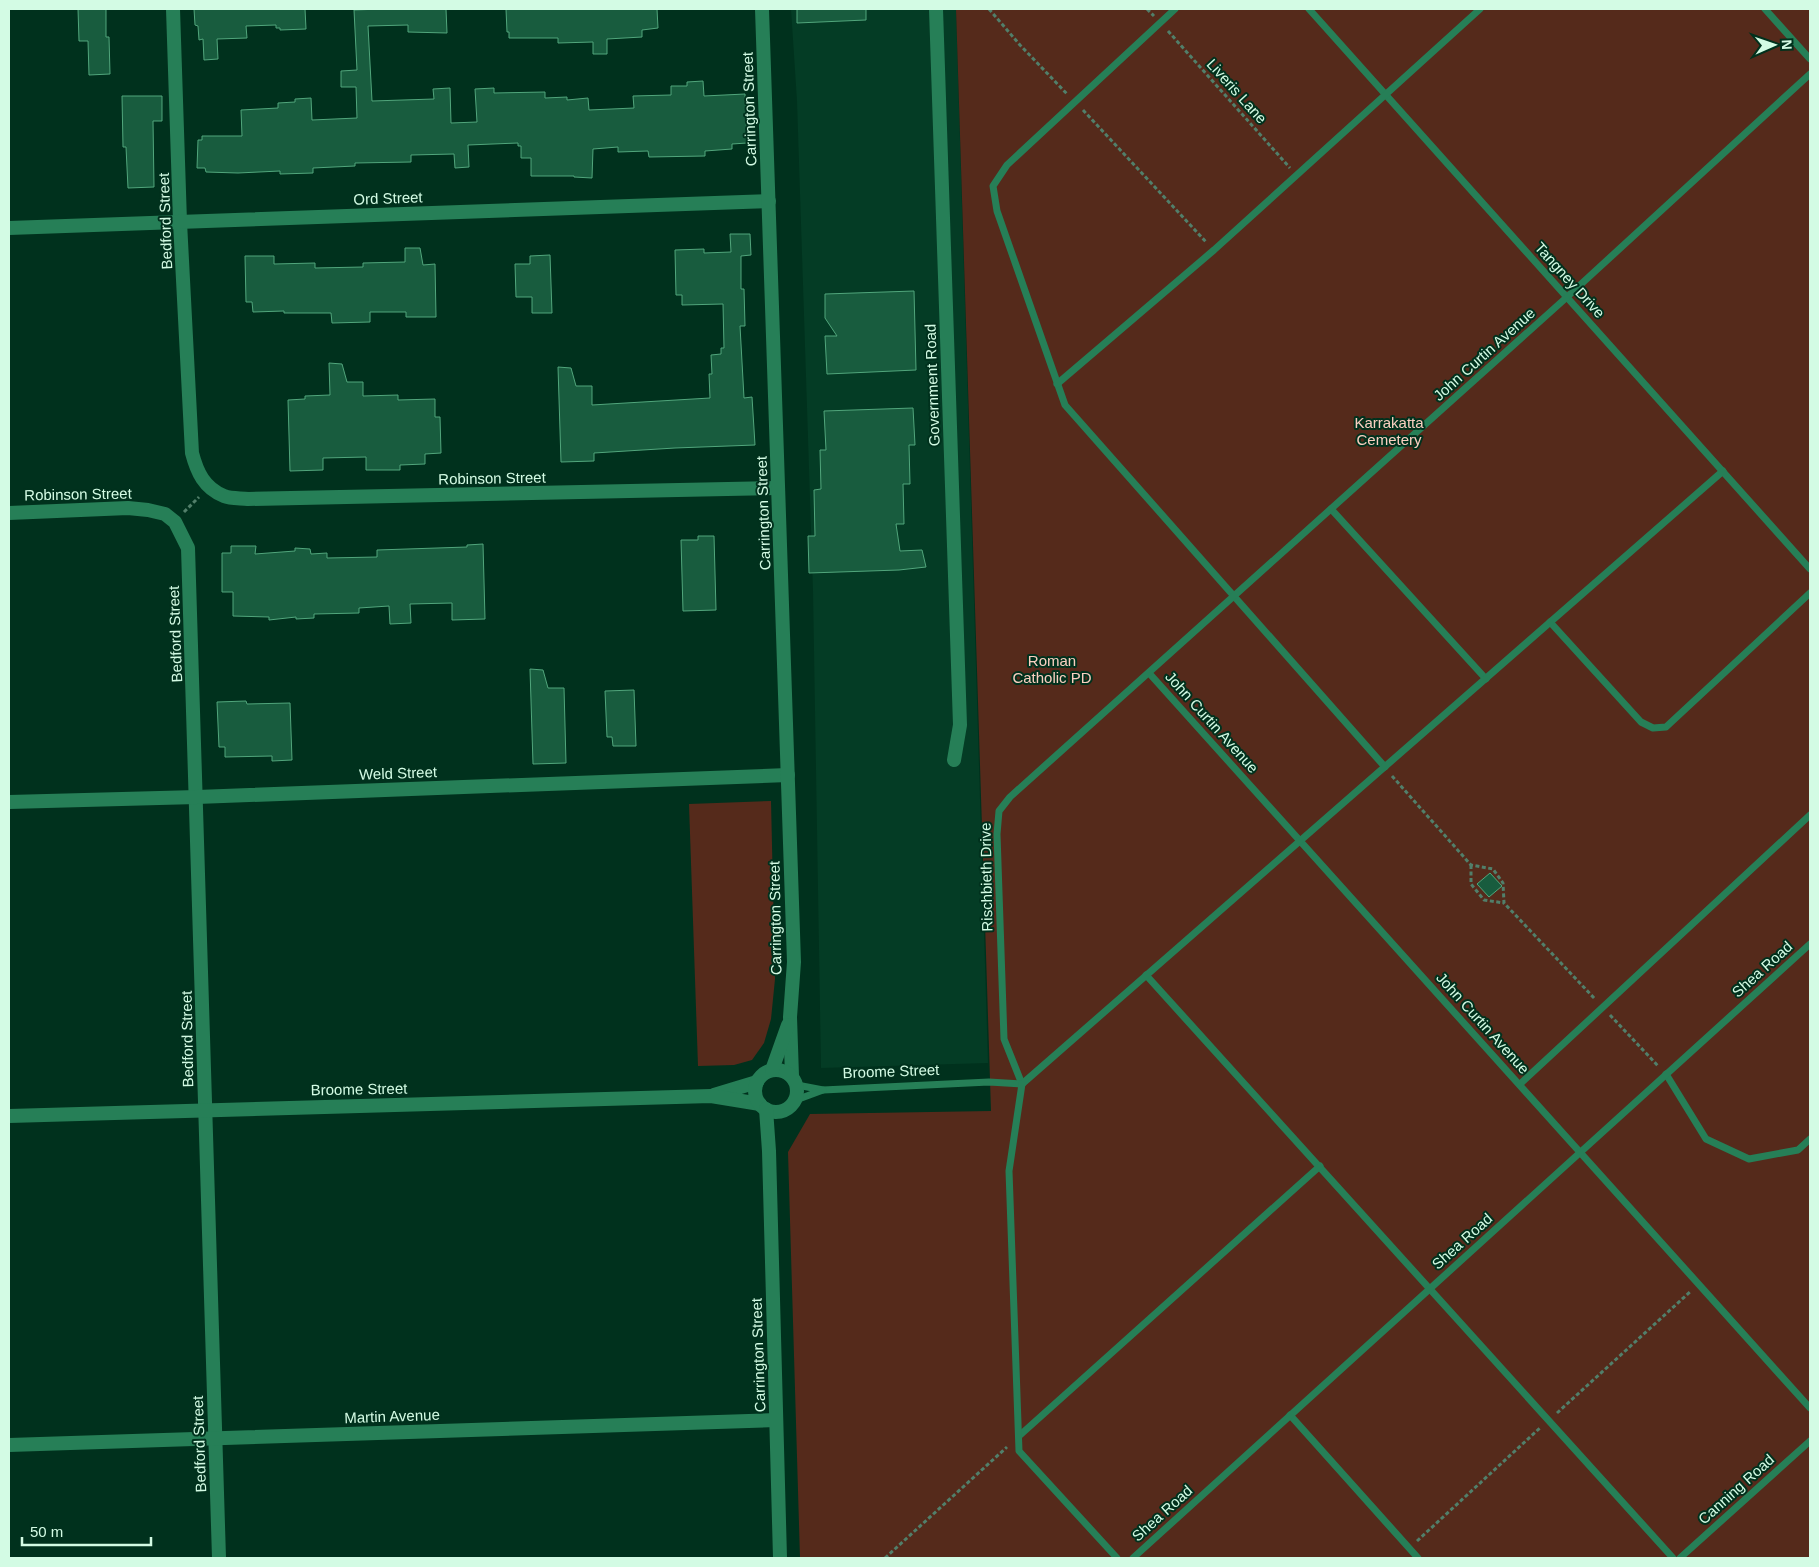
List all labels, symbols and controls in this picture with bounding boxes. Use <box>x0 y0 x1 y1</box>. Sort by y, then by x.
north arrow <box>1749 20 1799 70</box>
text: N <box>1779 39 1795 50</box>
street label: Carrington Street <box>738 51 759 166</box>
street label: Liveris Lane <box>1204 55 1270 127</box>
street label: Bedford Street <box>155 172 175 270</box>
street label: Ord Street <box>353 188 424 208</box>
street label: Tangney Drive <box>1532 239 1608 321</box>
street label: John Curtin Avenue <box>1430 304 1538 404</box>
street label: Government Road <box>921 323 943 447</box>
park label: Karrakatta Cemetery <box>1354 414 1424 448</box>
street label: Carrington Street <box>752 455 773 570</box>
street label: Robinson Street <box>438 469 547 487</box>
street label: Robinson Street <box>24 485 133 503</box>
street label: Bedford Street <box>165 585 185 683</box>
park label: Roman Catholic PD <box>1012 652 1092 686</box>
street label: John Curtin Avenue <box>1162 668 1262 776</box>
street label: Weld Street <box>359 763 438 783</box>
street label: Rischbieth Drive <box>977 822 995 932</box>
street label: Carrington Street <box>765 860 784 975</box>
street label: Shea Road <box>1728 938 1796 1000</box>
street label: John Curtin Avenue <box>1433 969 1533 1077</box>
street label: Bedford Street <box>178 990 196 1088</box>
street label: Broome Street <box>842 1061 940 1081</box>
street label: Broome Street <box>310 1080 408 1098</box>
street label: Shea Road <box>1428 1210 1496 1272</box>
street label: Carrington Street <box>747 1297 768 1412</box>
street label: Bedford Street <box>189 1395 209 1493</box>
street label: Martin Avenue <box>344 1406 440 1426</box>
street label: Canning Road <box>1695 1451 1777 1527</box>
street label: Shea Road <box>1128 1482 1196 1544</box>
scale bar <box>22 1514 151 1546</box>
text: 50 m <box>30 1523 63 1540</box>

